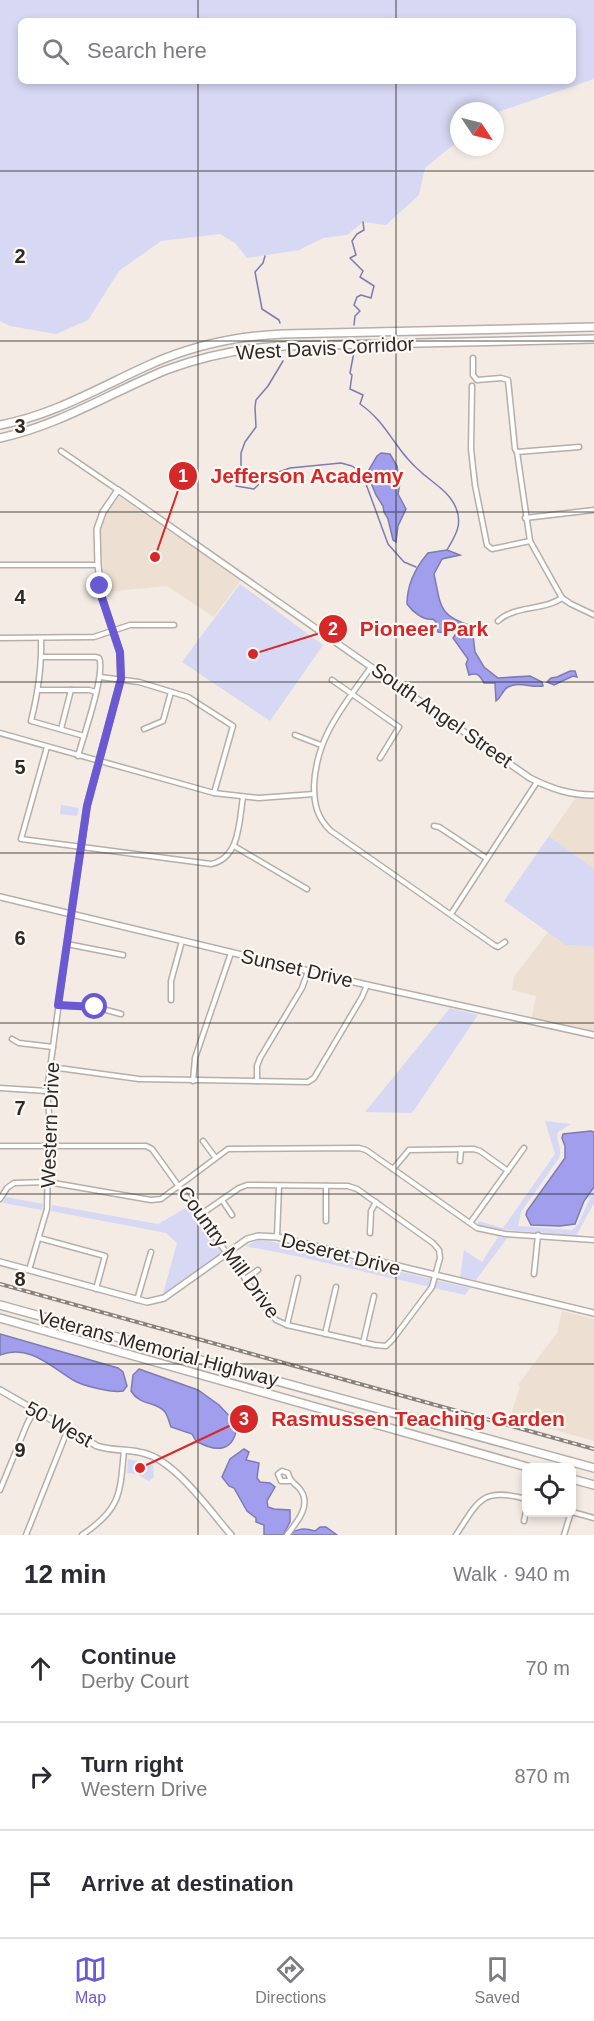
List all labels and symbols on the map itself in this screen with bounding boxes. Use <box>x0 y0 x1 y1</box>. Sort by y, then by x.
north arrow <box>450 102 504 156</box>
text: 2 <box>14 245 26 267</box>
street label: West Davis Corridor <box>235 332 415 364</box>
text: 3 <box>14 415 26 437</box>
callout: Jefferson Academy <box>168 456 416 495</box>
text: Jefferson Academy <box>211 464 404 487</box>
text: 1 <box>178 466 188 486</box>
route end <box>86 572 112 598</box>
text: 4 <box>14 586 26 608</box>
callout: Pioneer Park <box>318 609 500 648</box>
text: Pioneer Park <box>360 617 489 640</box>
text: 2 <box>328 619 338 639</box>
street label: South Angel Street <box>367 658 517 772</box>
text: 5 <box>14 756 26 778</box>
text: 6 <box>14 927 26 949</box>
street label: Sunset Drive <box>239 944 355 992</box>
route start <box>81 993 107 1019</box>
street label: Western Drive <box>37 1061 63 1189</box>
text: 7 <box>14 1097 26 1119</box>
street label: Country Mill Drive <box>174 1182 284 1322</box>
street label: Deseret Drive <box>279 1229 403 1279</box>
text: 8 <box>14 1268 26 1290</box>
street label: Veterans Memorial Highway <box>35 1305 281 1391</box>
street label: 50 West <box>22 1397 97 1452</box>
callout: Rasmussen Teaching Garden <box>229 1400 577 1439</box>
text: Rasmussen Teaching Garden <box>271 1407 565 1430</box>
text: 3 <box>239 1409 249 1429</box>
text: 9 <box>14 1439 26 1461</box>

